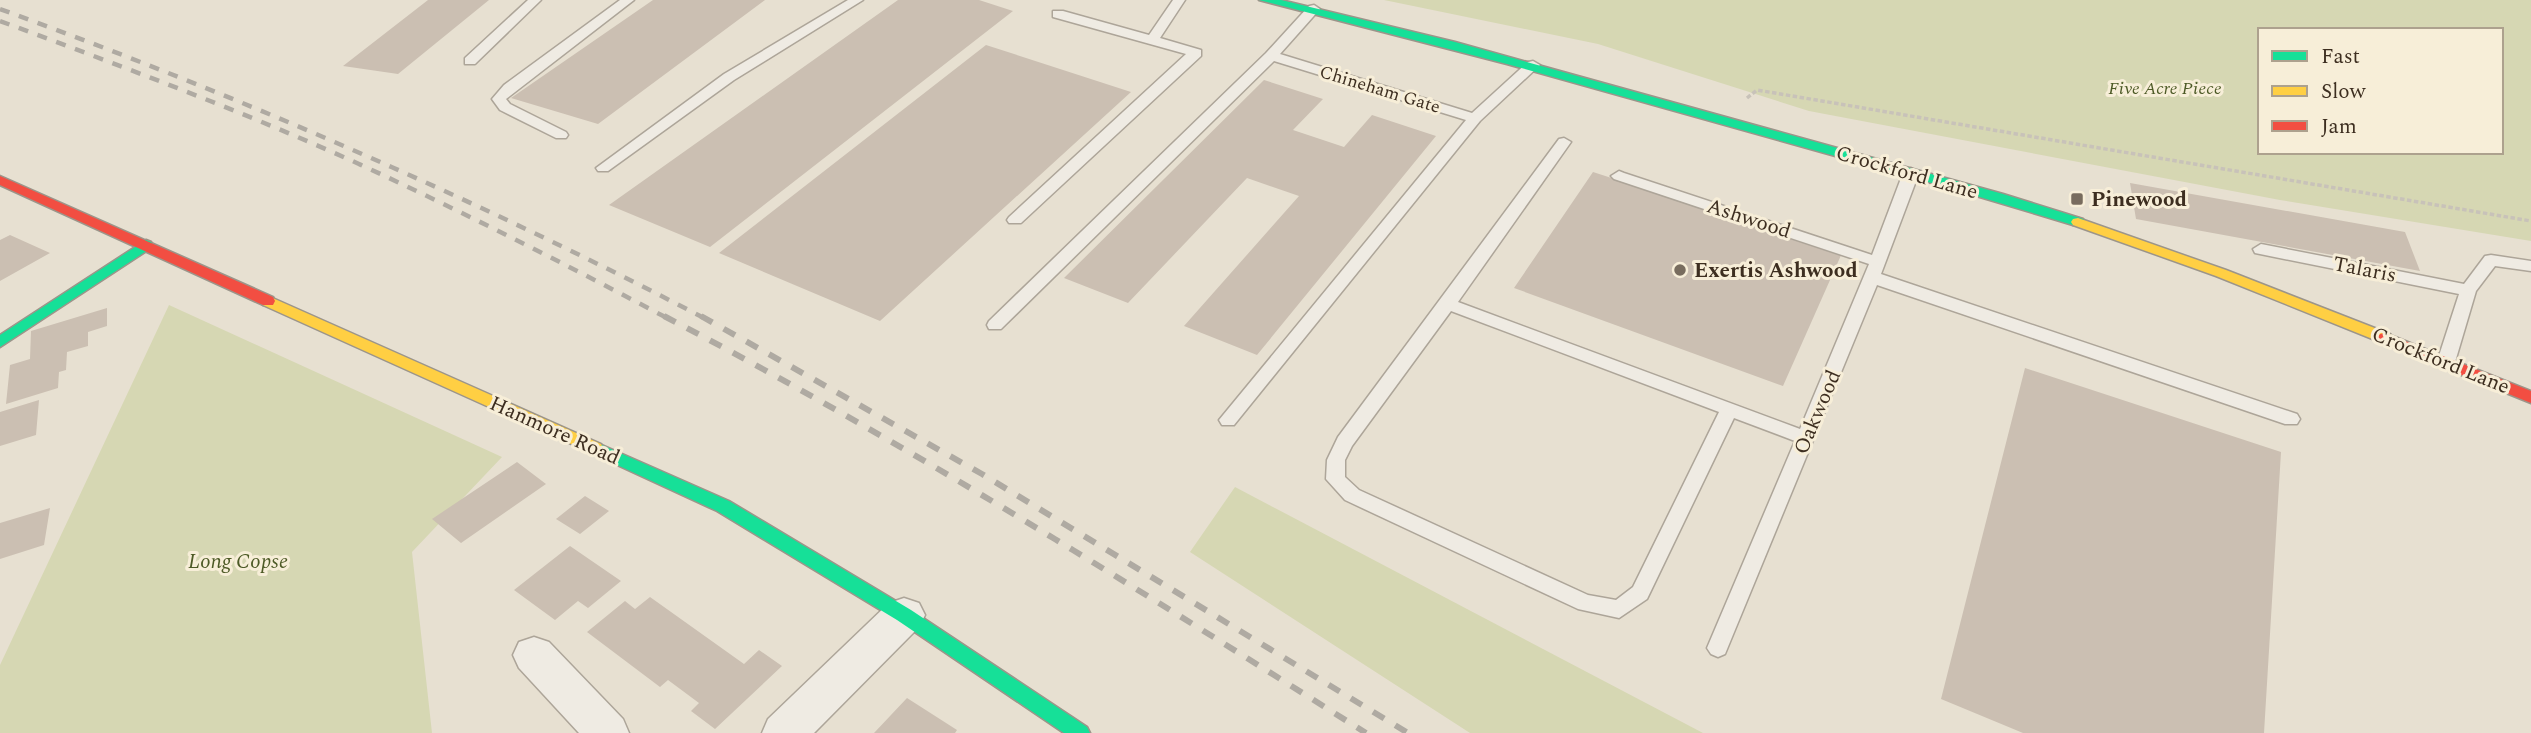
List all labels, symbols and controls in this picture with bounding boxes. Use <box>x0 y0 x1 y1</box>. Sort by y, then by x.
legend <box>2258 28 2503 154</box>
text: Fast <box>2321 41 2360 73</box>
street label: Chineham Gate <box>1316 58 1444 121</box>
park label: Five Acre Piece <box>2108 75 2222 102</box>
text: Slow <box>2321 76 2367 108</box>
text: Jam <box>2321 111 2357 143</box>
street label: Crockford Lane <box>1832 137 1981 209</box>
place label: Pinewood <box>2091 184 2187 216</box>
street label: Ashwood <box>1702 190 1795 248</box>
marker: Pinewood <box>2069 191 2085 207</box>
street label: Talaris <box>2330 248 2399 292</box>
place label: Exertis Ashwood <box>1694 255 1858 287</box>
marker: Exertis Ashwood <box>1672 262 1688 278</box>
street label: Crockford Lane <box>2367 319 2514 403</box>
street label: Oakwood <box>1786 365 1850 460</box>
street label: Hanmore Road <box>484 388 625 474</box>
park label: Long Copse <box>188 546 288 578</box>

